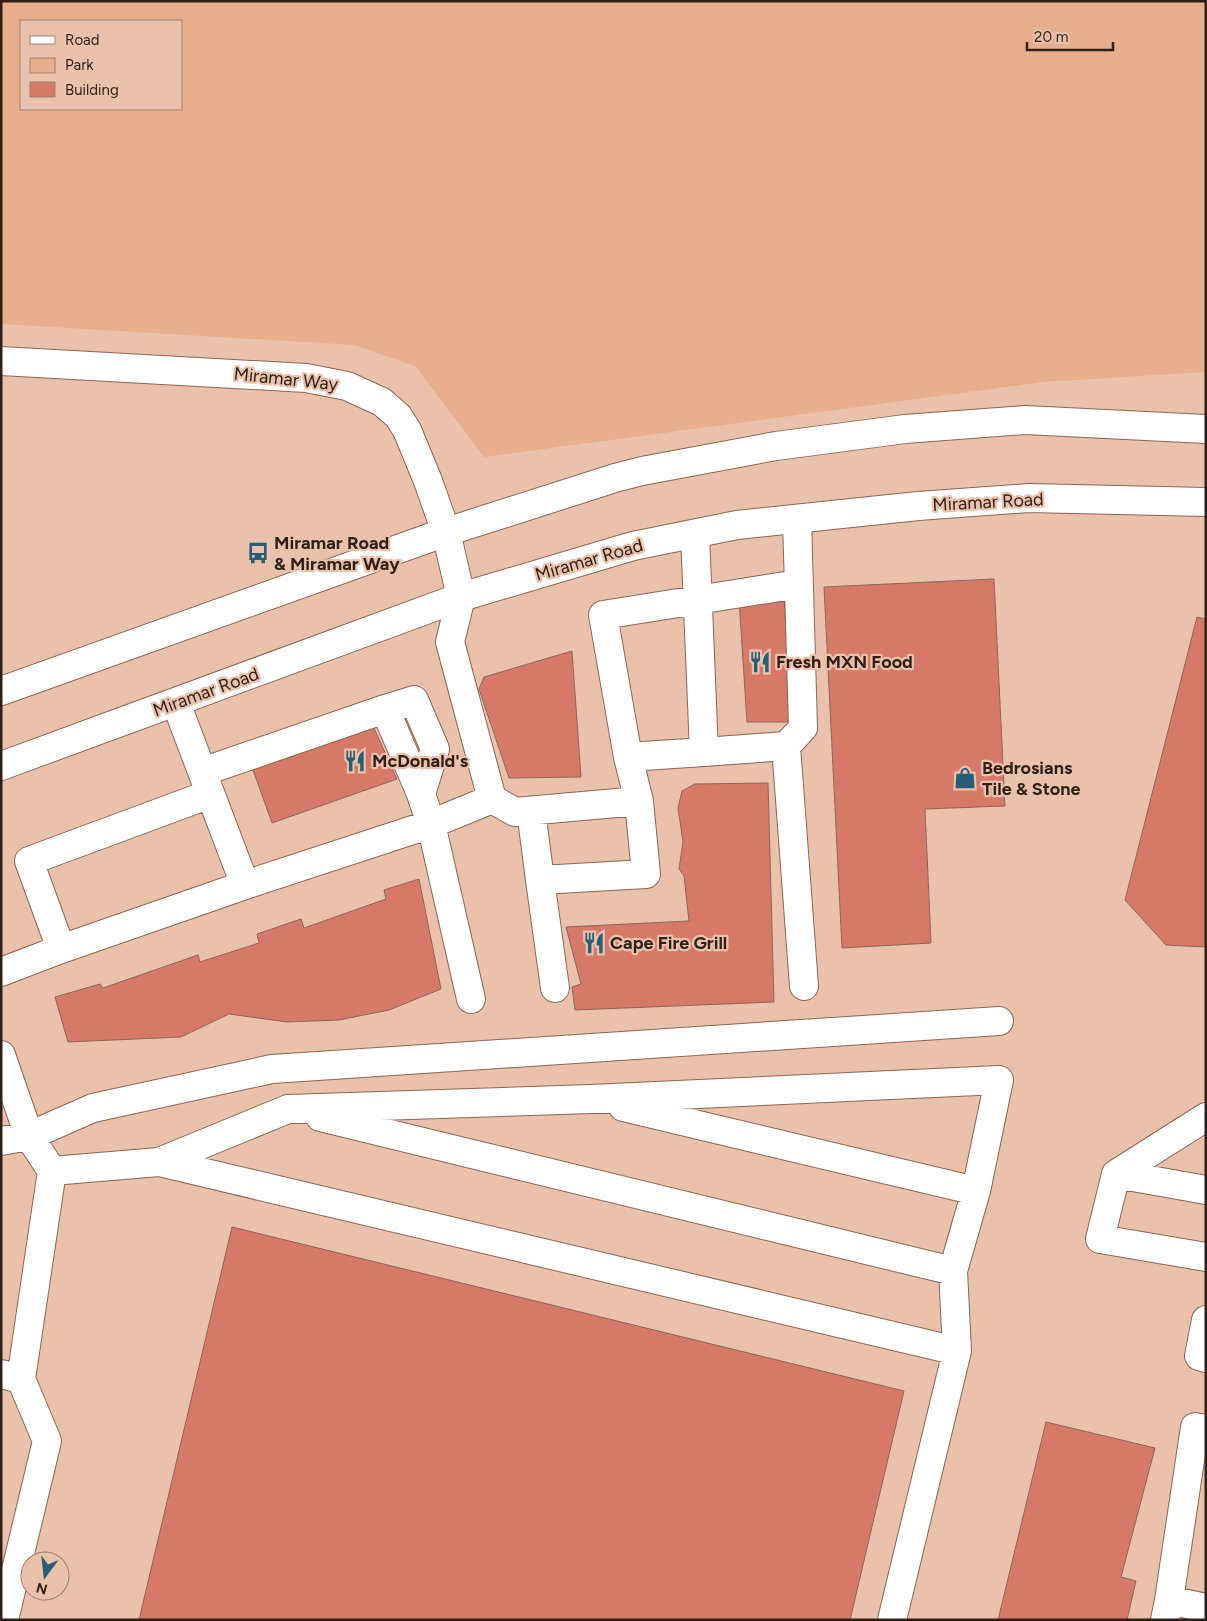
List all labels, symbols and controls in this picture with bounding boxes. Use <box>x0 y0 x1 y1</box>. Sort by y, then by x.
legend <box>20 20 182 110</box>
scale bar <box>1027 20 1113 52</box>
text: 20 m <box>1034 28 1068 46</box>
text: Road <box>65 31 100 49</box>
text: Park <box>65 56 94 74</box>
text: Building <box>65 81 119 99</box>
street label: Miramar Way <box>233 363 340 395</box>
street label: Miramar Road <box>932 488 1044 516</box>
place label: Miramar Road & Miramar Way <box>274 532 400 575</box>
street label: Miramar Road <box>533 534 645 586</box>
bus stop icon: Miramar Road & Miramar Way <box>245 540 271 566</box>
restaurant icon: Fresh MXN Food <box>747 649 773 675</box>
place label: Fresh MXN Food <box>776 651 913 673</box>
street label: Miramar Road <box>150 663 262 721</box>
restaurant icon: McDonald's <box>342 748 368 774</box>
place label: McDonald's <box>372 750 469 772</box>
place label: Bedrosians Tile & Stone <box>982 757 1081 800</box>
shop icon: Bedrosians Tile & Stone <box>952 765 978 791</box>
restaurant icon: Cape Fire Grill <box>581 930 607 956</box>
place label: Cape Fire Grill <box>610 932 727 954</box>
north arrow <box>20 1551 70 1601</box>
text: N <box>34 1578 49 1598</box>

